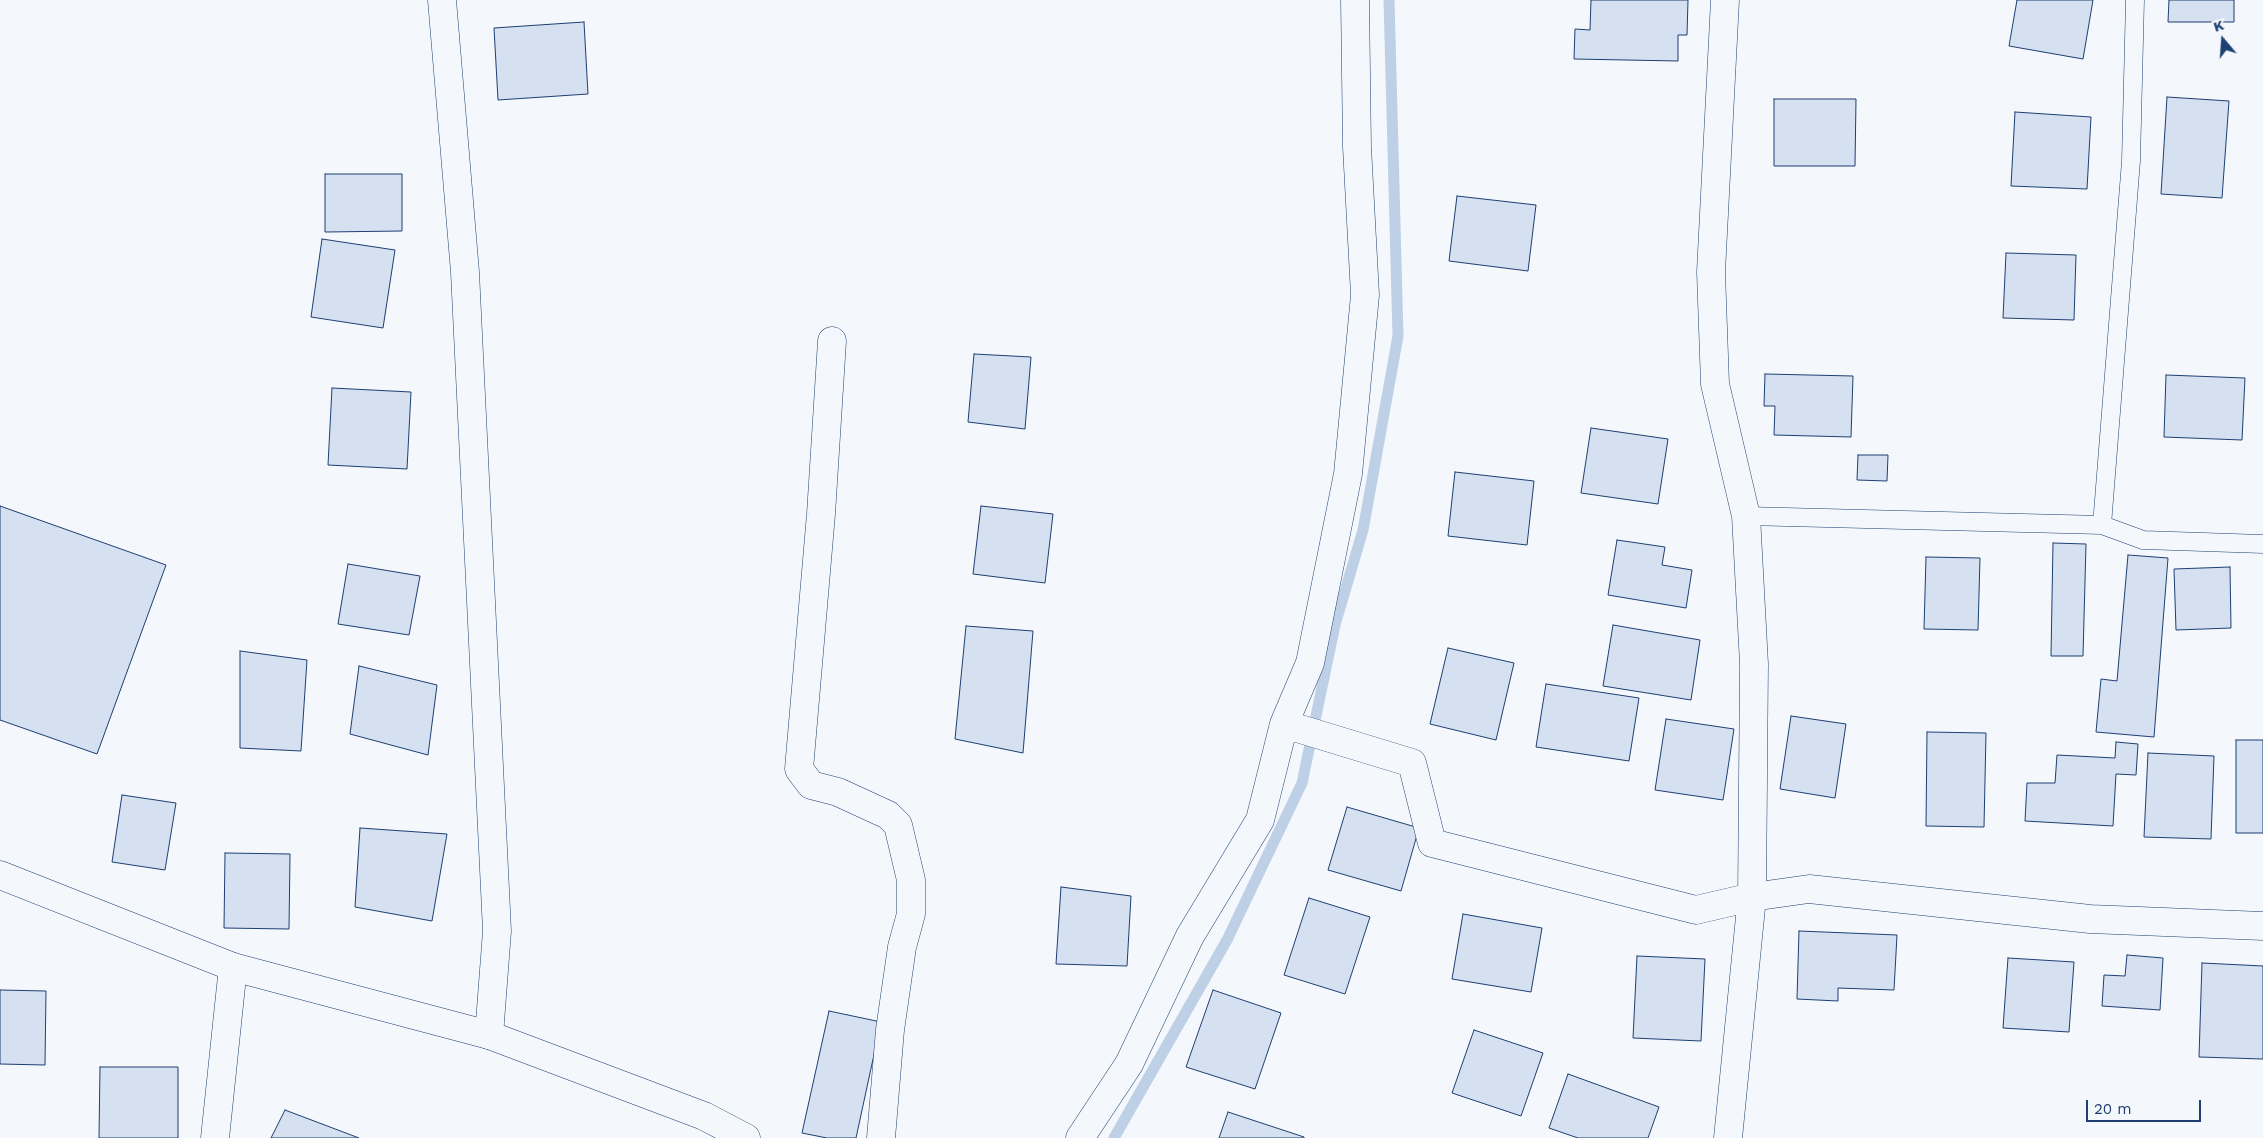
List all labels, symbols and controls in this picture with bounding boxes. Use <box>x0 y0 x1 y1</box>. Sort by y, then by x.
north arrow <box>2198 15 2248 65</box>
text: K <box>2211 17 2225 35</box>
scale bar <box>2088 1090 2203 1122</box>
text: 20 m <box>2094 1100 2132 1118</box>

